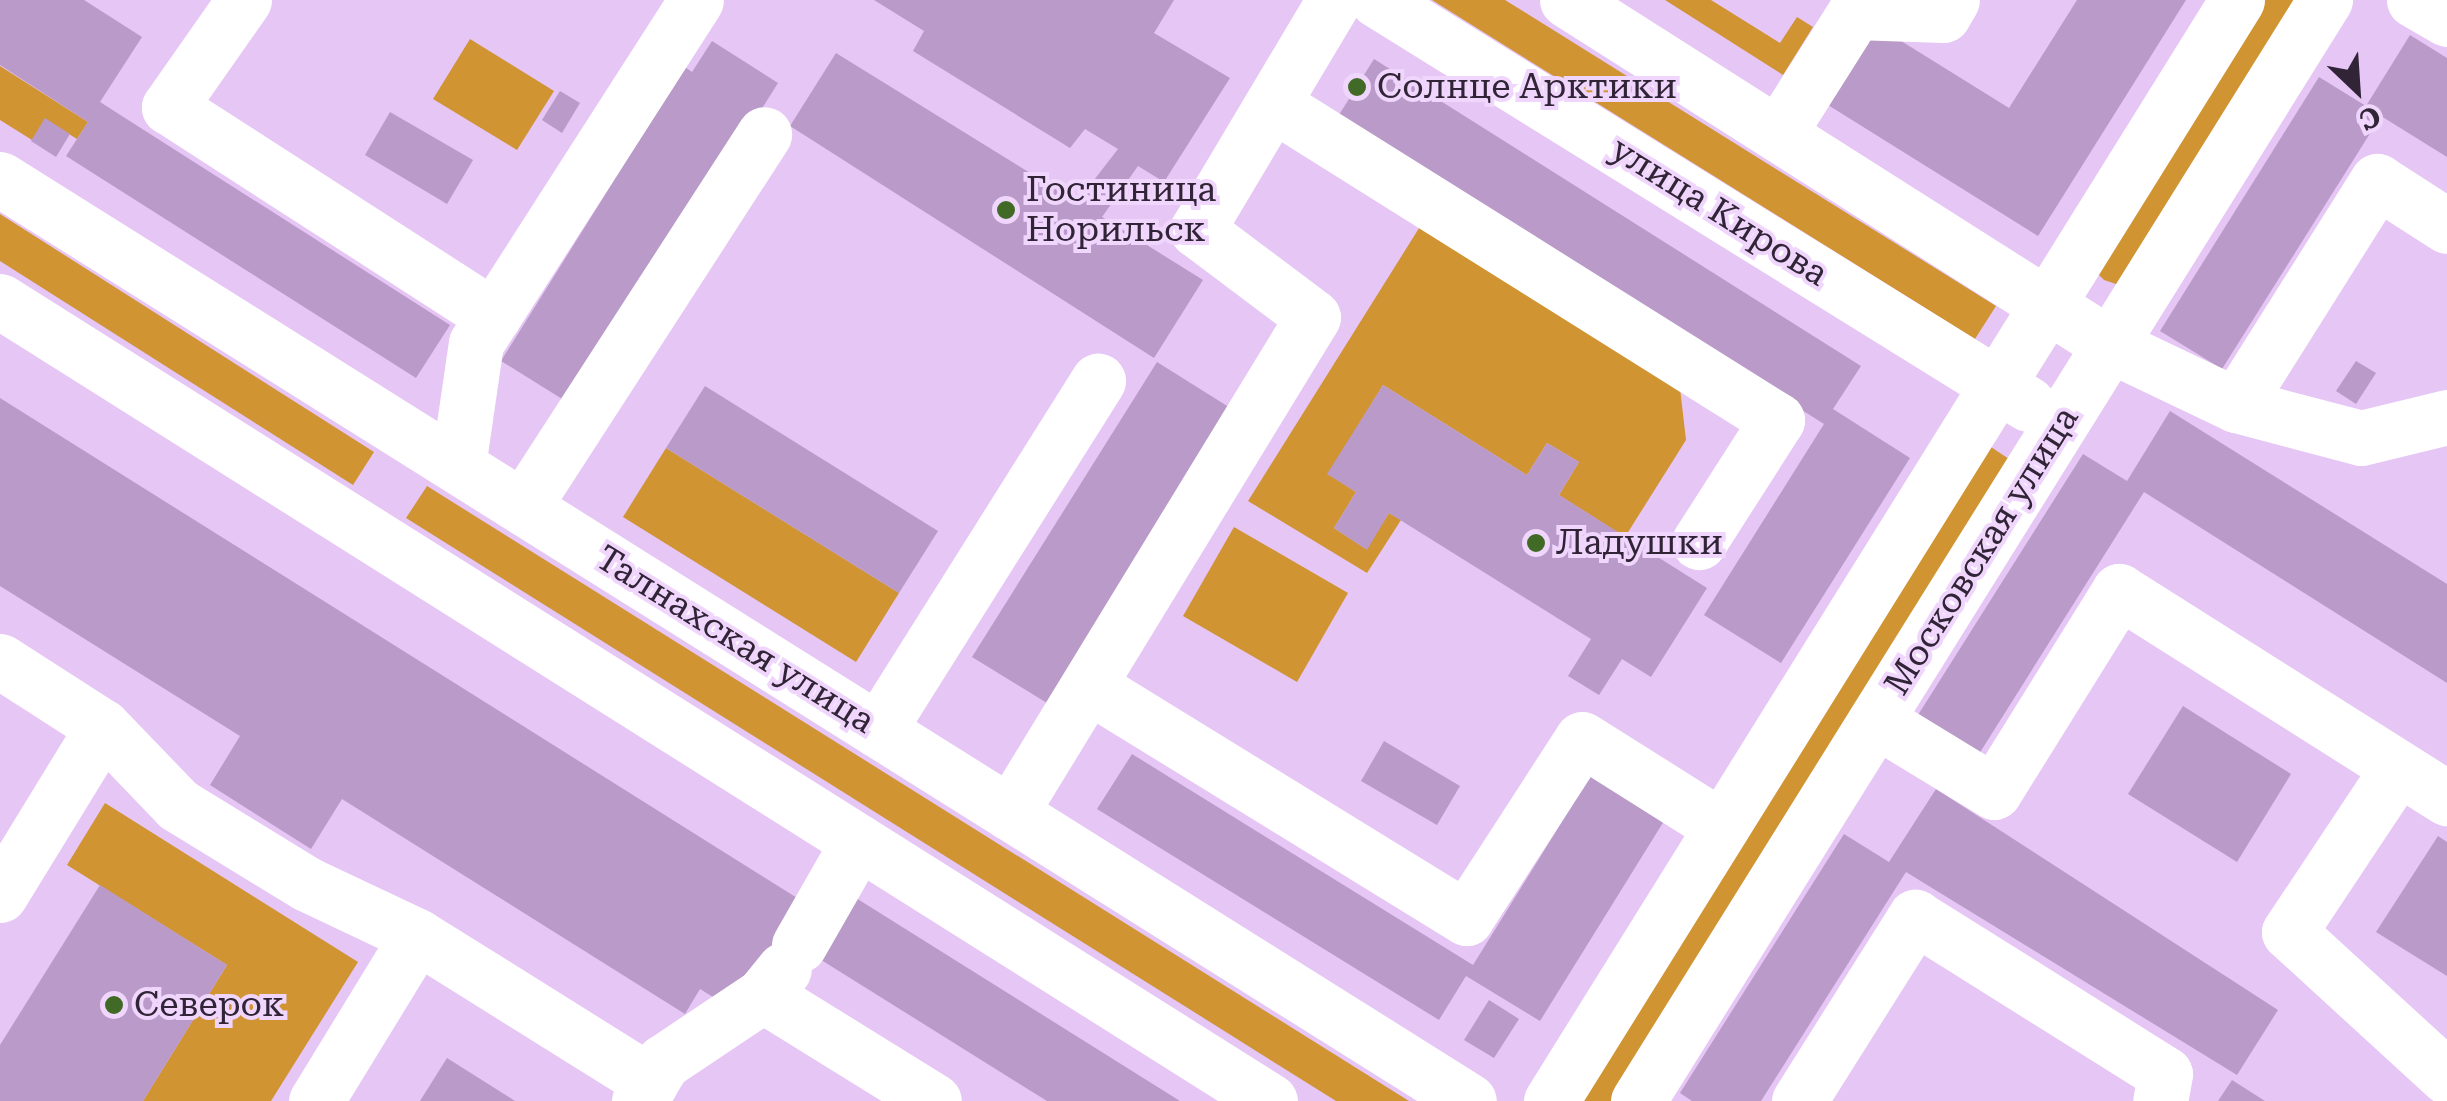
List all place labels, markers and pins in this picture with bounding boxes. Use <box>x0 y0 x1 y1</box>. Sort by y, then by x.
place label: Солнце Арктики <box>1377 66 1677 108</box>
marker: Солнце Арктики <box>1346 76 1368 98</box>
place label: Гостиница Норильск <box>1026 169 1216 251</box>
marker: Гостиница Норильск <box>995 199 1017 221</box>
place label: Ладушки <box>1556 522 1723 564</box>
marker: Ладушки <box>1525 532 1547 554</box>
place label: Северок <box>134 984 284 1026</box>
marker: Северок <box>103 994 125 1016</box>

